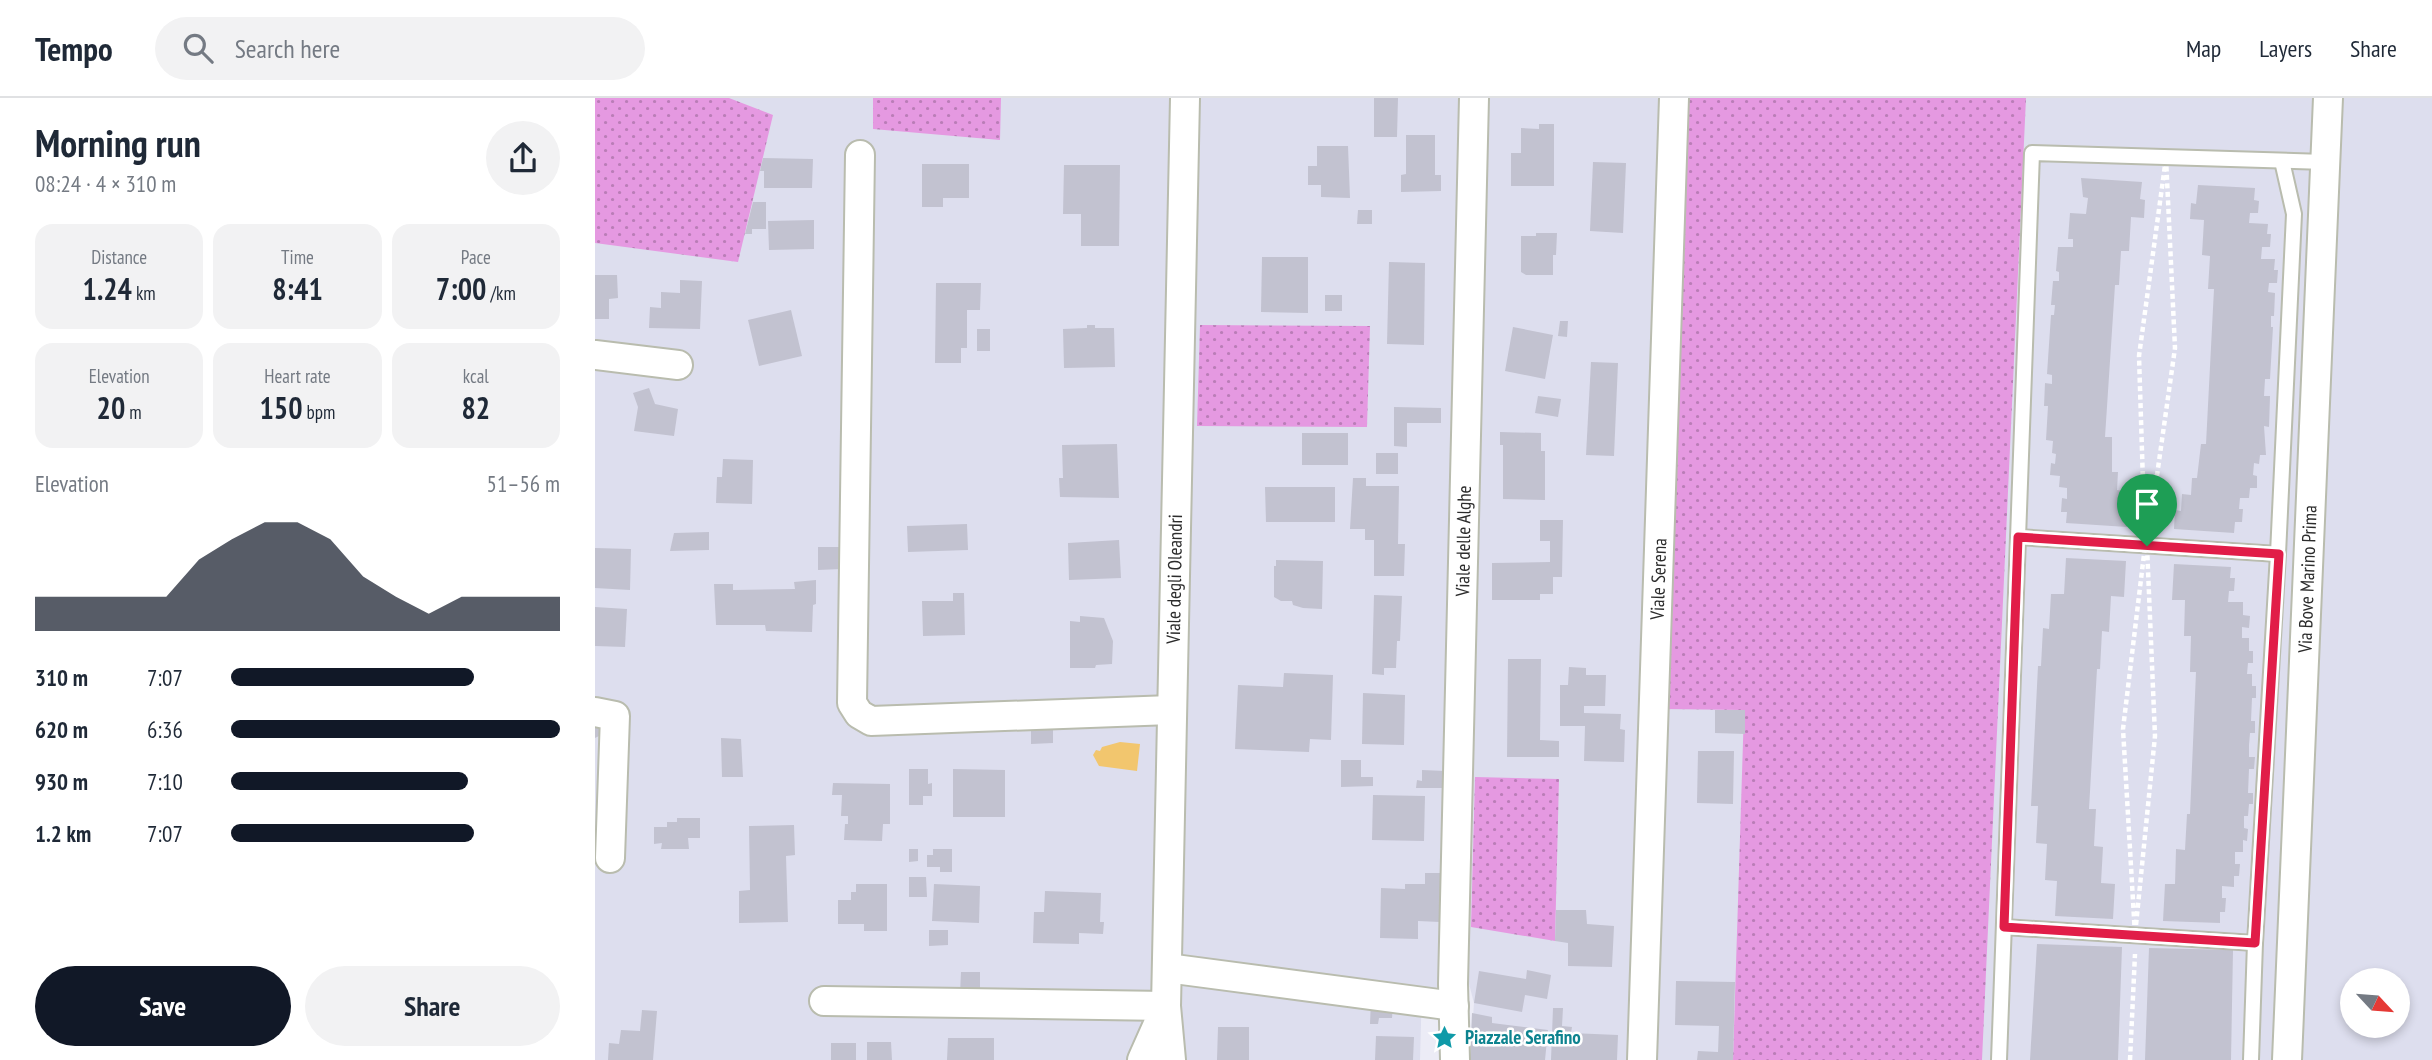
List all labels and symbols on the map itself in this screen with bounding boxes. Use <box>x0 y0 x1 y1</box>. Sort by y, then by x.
pin <box>2117 474 2177 546</box>
street label: Viale delle Alghe <box>1450 485 1476 598</box>
street label: Via Bove Marino Prima <box>2292 505 2322 654</box>
street label: Viale degli Oleandri <box>1161 514 1187 645</box>
street label: Viale Serena <box>1645 538 1671 621</box>
north arrow <box>2340 968 2410 1038</box>
place icon: Piazzale Serafino <box>1431 1023 1459 1051</box>
place label: Piazzale Serafino <box>1465 1025 1581 1049</box>

